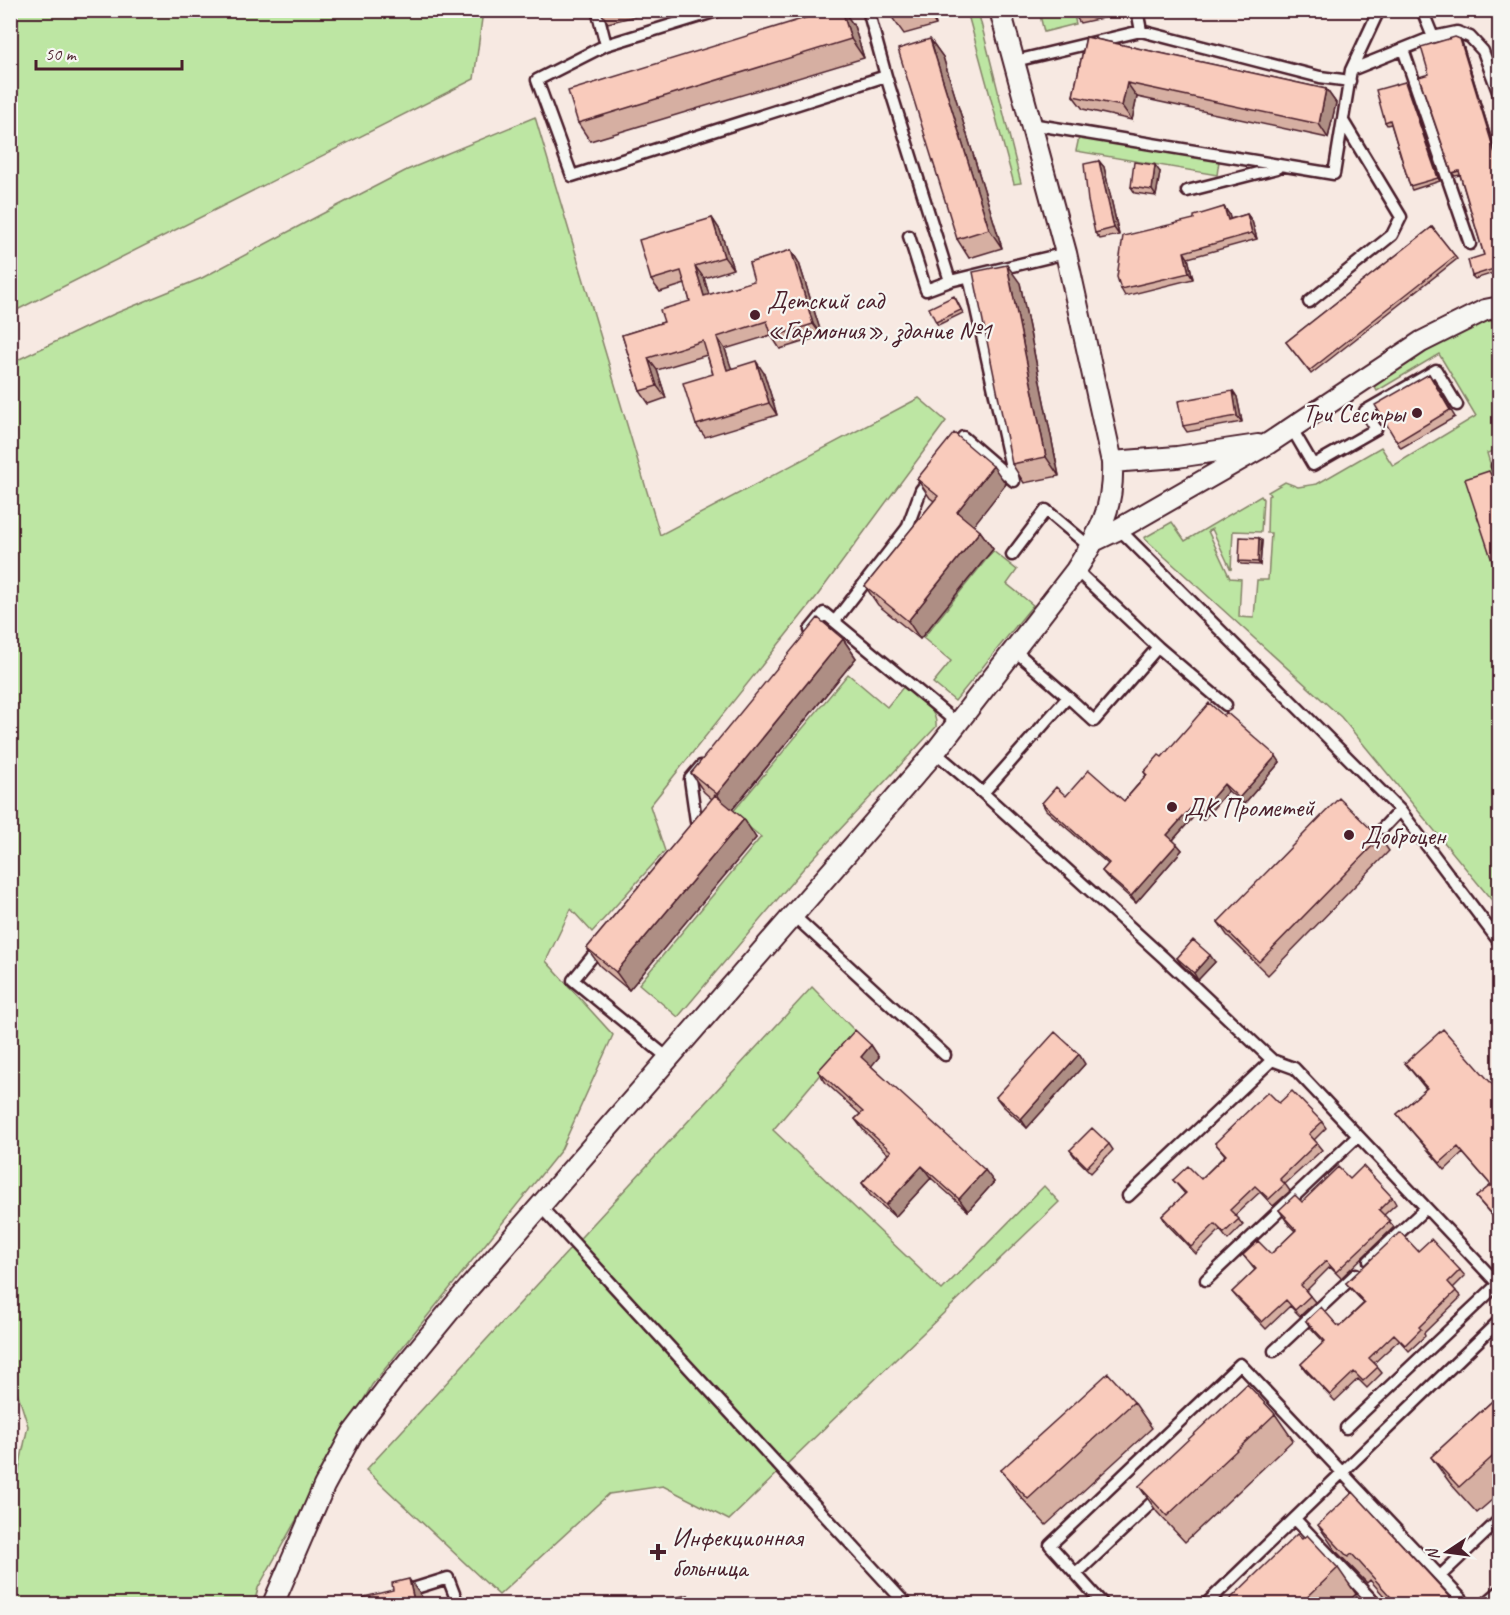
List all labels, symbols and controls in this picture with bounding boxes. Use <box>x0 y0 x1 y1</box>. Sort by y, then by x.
scale bar <box>36 33 182 71</box>
text: 50 m <box>45 43 78 65</box>
place label: Детский сад «Гармония», здание №1 <box>767 284 993 348</box>
marker: Детский сад «Гармония», здание №1 <box>748 308 762 322</box>
place label: Три Сестры <box>1303 397 1407 430</box>
marker: Три Сестры <box>1410 406 1424 420</box>
place label: ДК Прометей <box>1184 791 1316 824</box>
marker: ДК Прометей <box>1165 800 1179 814</box>
place label: Доброцен <box>1361 819 1447 852</box>
marker: Доброцен <box>1342 828 1356 842</box>
place label: Инфекционная больница <box>672 1521 805 1584</box>
north arrow <box>1417 1522 1477 1582</box>
marker: Инфекционная больница <box>649 1543 667 1561</box>
text: N <box>1422 1545 1444 1562</box>

